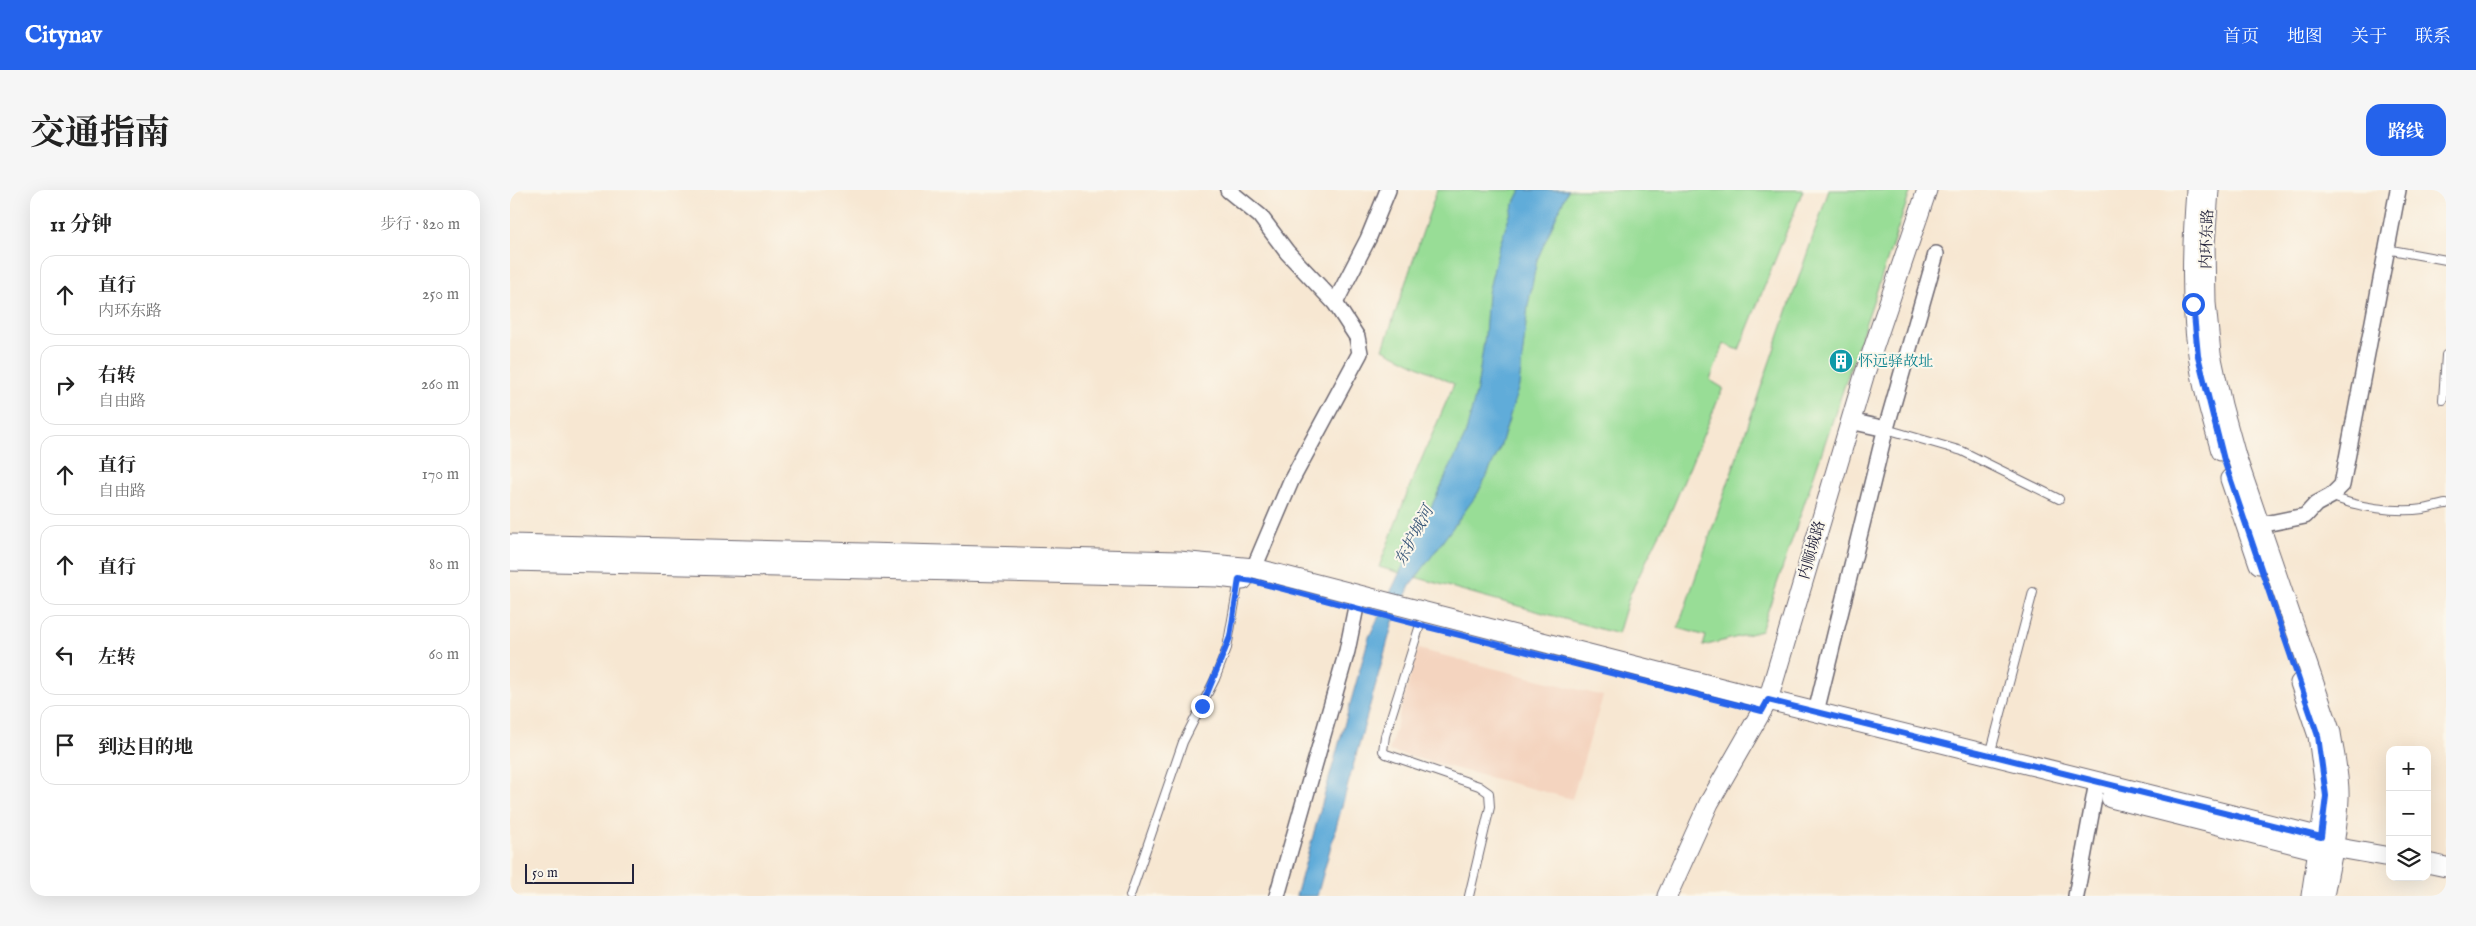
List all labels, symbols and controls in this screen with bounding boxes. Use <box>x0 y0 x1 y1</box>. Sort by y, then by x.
text: Citynav <box>25 20 102 51</box>
text: 首页 <box>2223 26 2259 49</box>
text: 地图 <box>2287 26 2323 49</box>
text: 关于 <box>2351 26 2387 49</box>
text: 联系 <box>2415 26 2451 49</box>
button: 路线 <box>2366 104 2446 156</box>
text: 交通指南 <box>30 112 170 157</box>
street label: 内环东路 <box>2196 209 2218 269</box>
text: 11 分钟 <box>50 212 112 239</box>
text: 步行 · 820 m <box>380 215 460 235</box>
text: 直行 <box>98 274 136 298</box>
icon: ahead <box>51 281 79 309</box>
text: 250 m <box>422 285 459 305</box>
route start <box>2182 293 2205 316</box>
text: 内环东路 <box>98 302 162 322</box>
building icon: 怀远驿故址 <box>1828 348 1854 374</box>
place label: 怀远驿故址 <box>1858 352 1933 371</box>
text: 右转 <box>98 364 136 388</box>
icon: right <box>51 371 79 399</box>
text: 260 m <box>421 375 459 395</box>
text: 自由路 <box>98 392 146 412</box>
text: 直行 <box>98 454 136 478</box>
icon: ahead <box>51 461 79 489</box>
text: 170 m <box>422 465 459 485</box>
text: 自由路 <box>98 482 146 502</box>
water label: 东护城河 <box>1391 500 1440 569</box>
street label: 内顺城路 <box>1795 519 1829 581</box>
icon: ahead <box>51 551 79 579</box>
text: 80 m <box>429 555 459 575</box>
text: 直行 <box>98 556 136 580</box>
icon: left <box>51 641 79 669</box>
text: 60 m <box>429 645 459 665</box>
text: 左转 <box>98 646 136 670</box>
route end <box>1191 695 1214 718</box>
icon: arrive <box>51 731 79 759</box>
text: 到达目的地 <box>98 736 193 760</box>
map controls <box>2386 746 2431 881</box>
button: + <box>2386 746 2431 791</box>
button: − <box>2386 791 2431 836</box>
button: layers <box>2386 836 2431 881</box>
scale bar <box>525 861 634 884</box>
text: 50 m <box>532 864 558 882</box>

